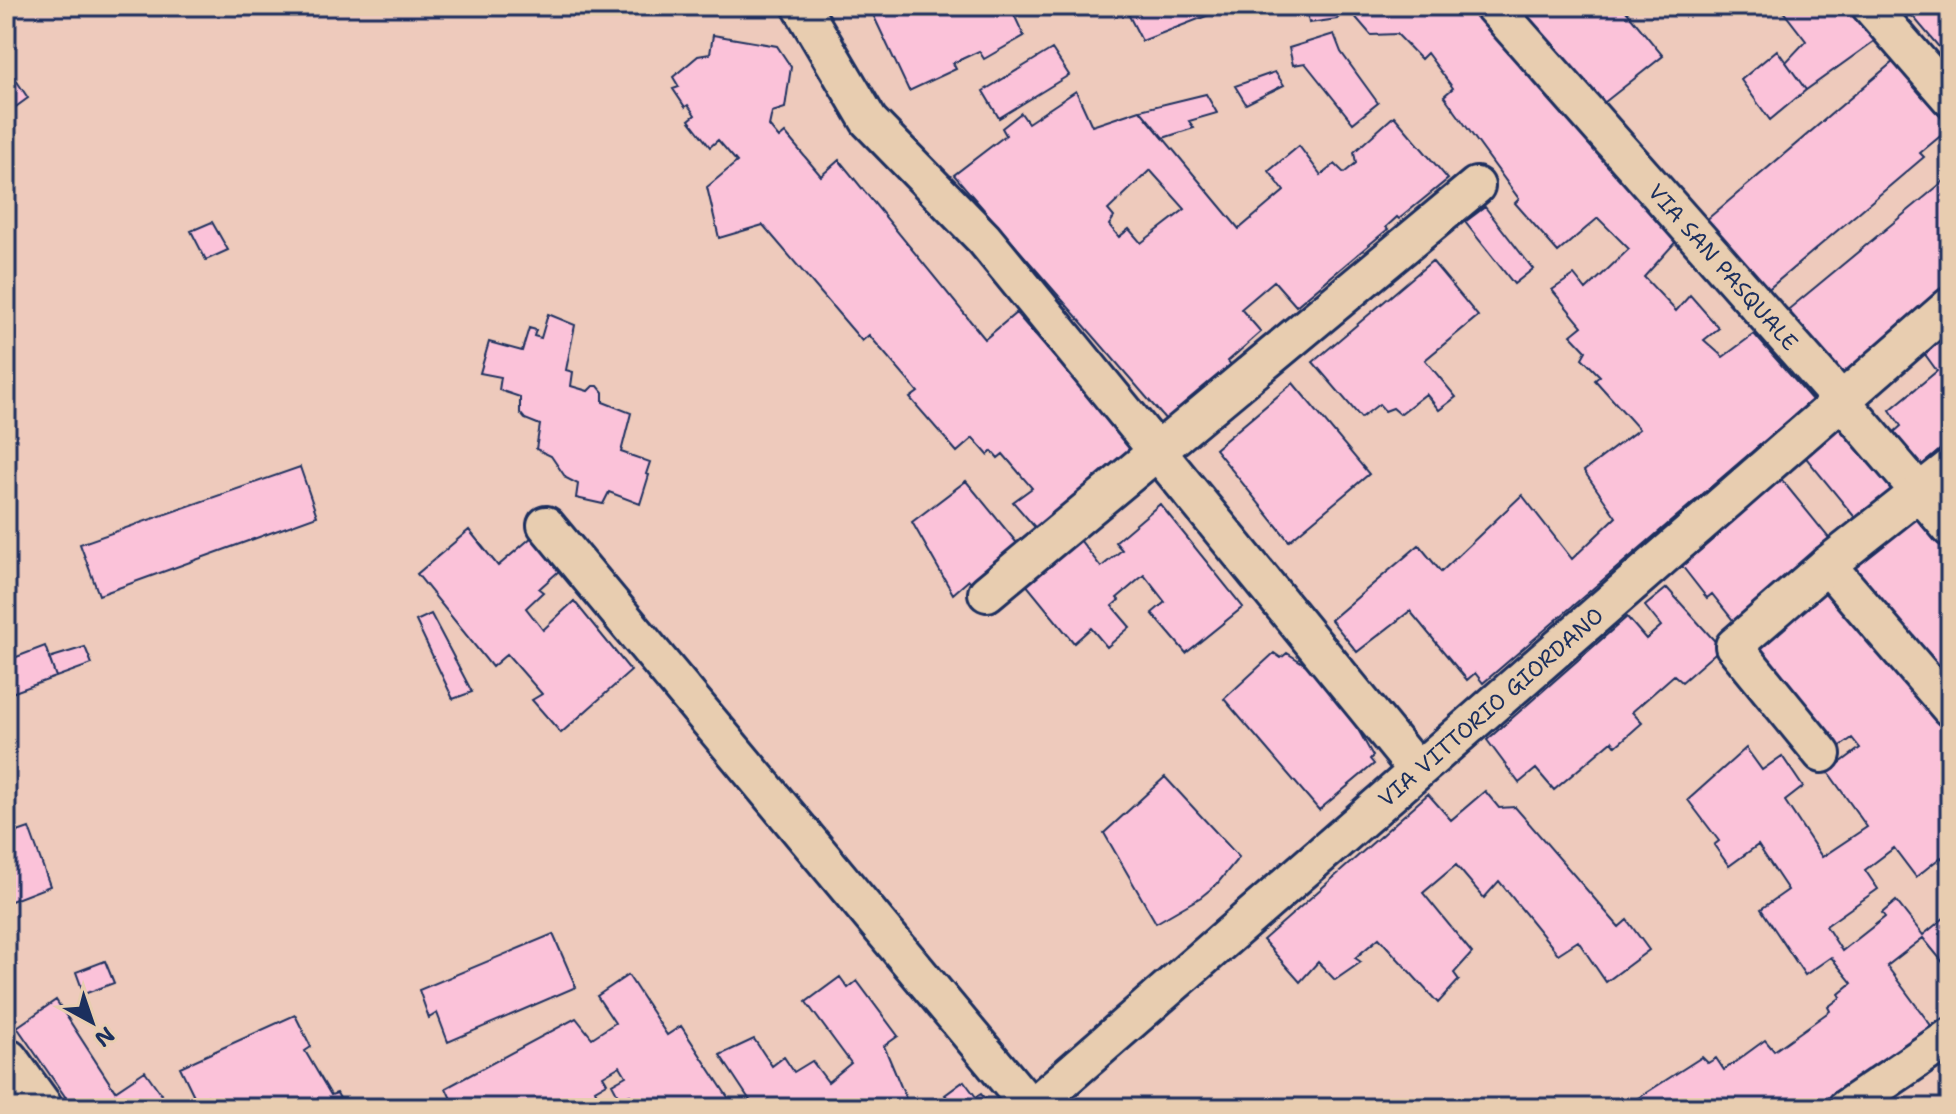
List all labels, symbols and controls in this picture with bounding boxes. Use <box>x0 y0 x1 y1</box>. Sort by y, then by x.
street label: VIA SAN PASQUALE <box>1642 177 1805 356</box>
street label: VIA VITTORIO GIORDANO <box>1372 601 1609 813</box>
north arrow <box>52 982 132 1062</box>
text: N <box>89 1020 121 1054</box>

